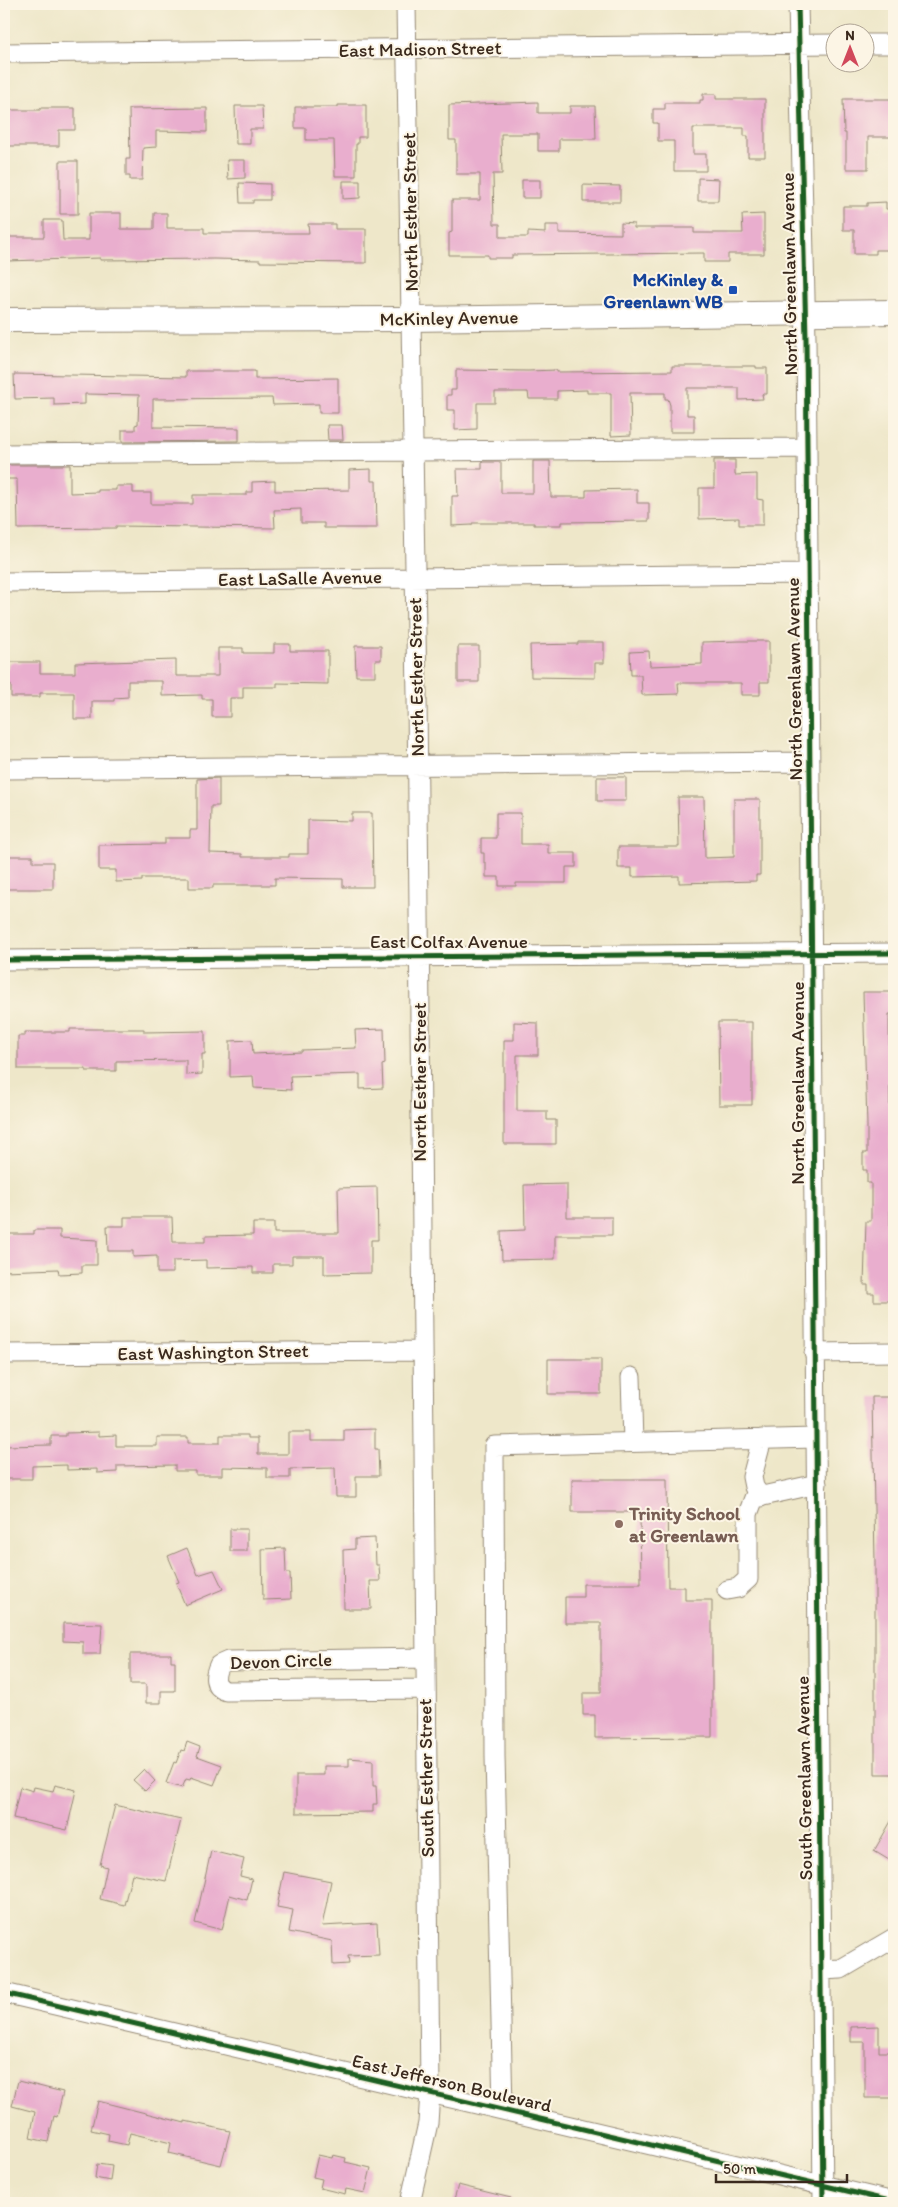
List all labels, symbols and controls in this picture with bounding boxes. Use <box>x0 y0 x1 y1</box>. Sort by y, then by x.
north arrow <box>826 22 876 72</box>
text: N <box>845 27 855 44</box>
street label: East Madison Street <box>338 36 502 62</box>
street label: North Esther Street <box>397 132 423 292</box>
street label: North Greenlawn Avenue <box>776 172 802 376</box>
place label: McKinley & Greenlawn WB <box>603 268 724 313</box>
marker: McKinley & Greenlawn WB <box>727 284 739 296</box>
street label: McKinley Avenue <box>379 305 519 331</box>
street label: East LaSalle Avenue <box>218 565 382 591</box>
street label: North Greenlawn Avenue <box>781 577 807 781</box>
street label: North Esther Street <box>403 597 429 757</box>
street label: East Colfax Avenue <box>370 930 528 953</box>
street label: North Greenlawn Avenue <box>786 981 809 1185</box>
street label: North Esther Street <box>408 1002 431 1162</box>
street label: East Washington Street <box>117 1339 309 1365</box>
place label: Trinity School at Greenlawn <box>628 1502 741 1547</box>
marker: Trinity School at Greenlawn <box>613 1518 625 1530</box>
street label: Devon Circle <box>229 1648 333 1674</box>
street label: South Greenlawn Avenue <box>791 1676 817 1880</box>
street label: South Esther Street <box>413 1698 439 1858</box>
street label: East Jefferson Boulevard <box>350 2049 555 2117</box>
scale bar <box>716 2152 847 2184</box>
text: 50 m <box>723 2160 756 2178</box>

